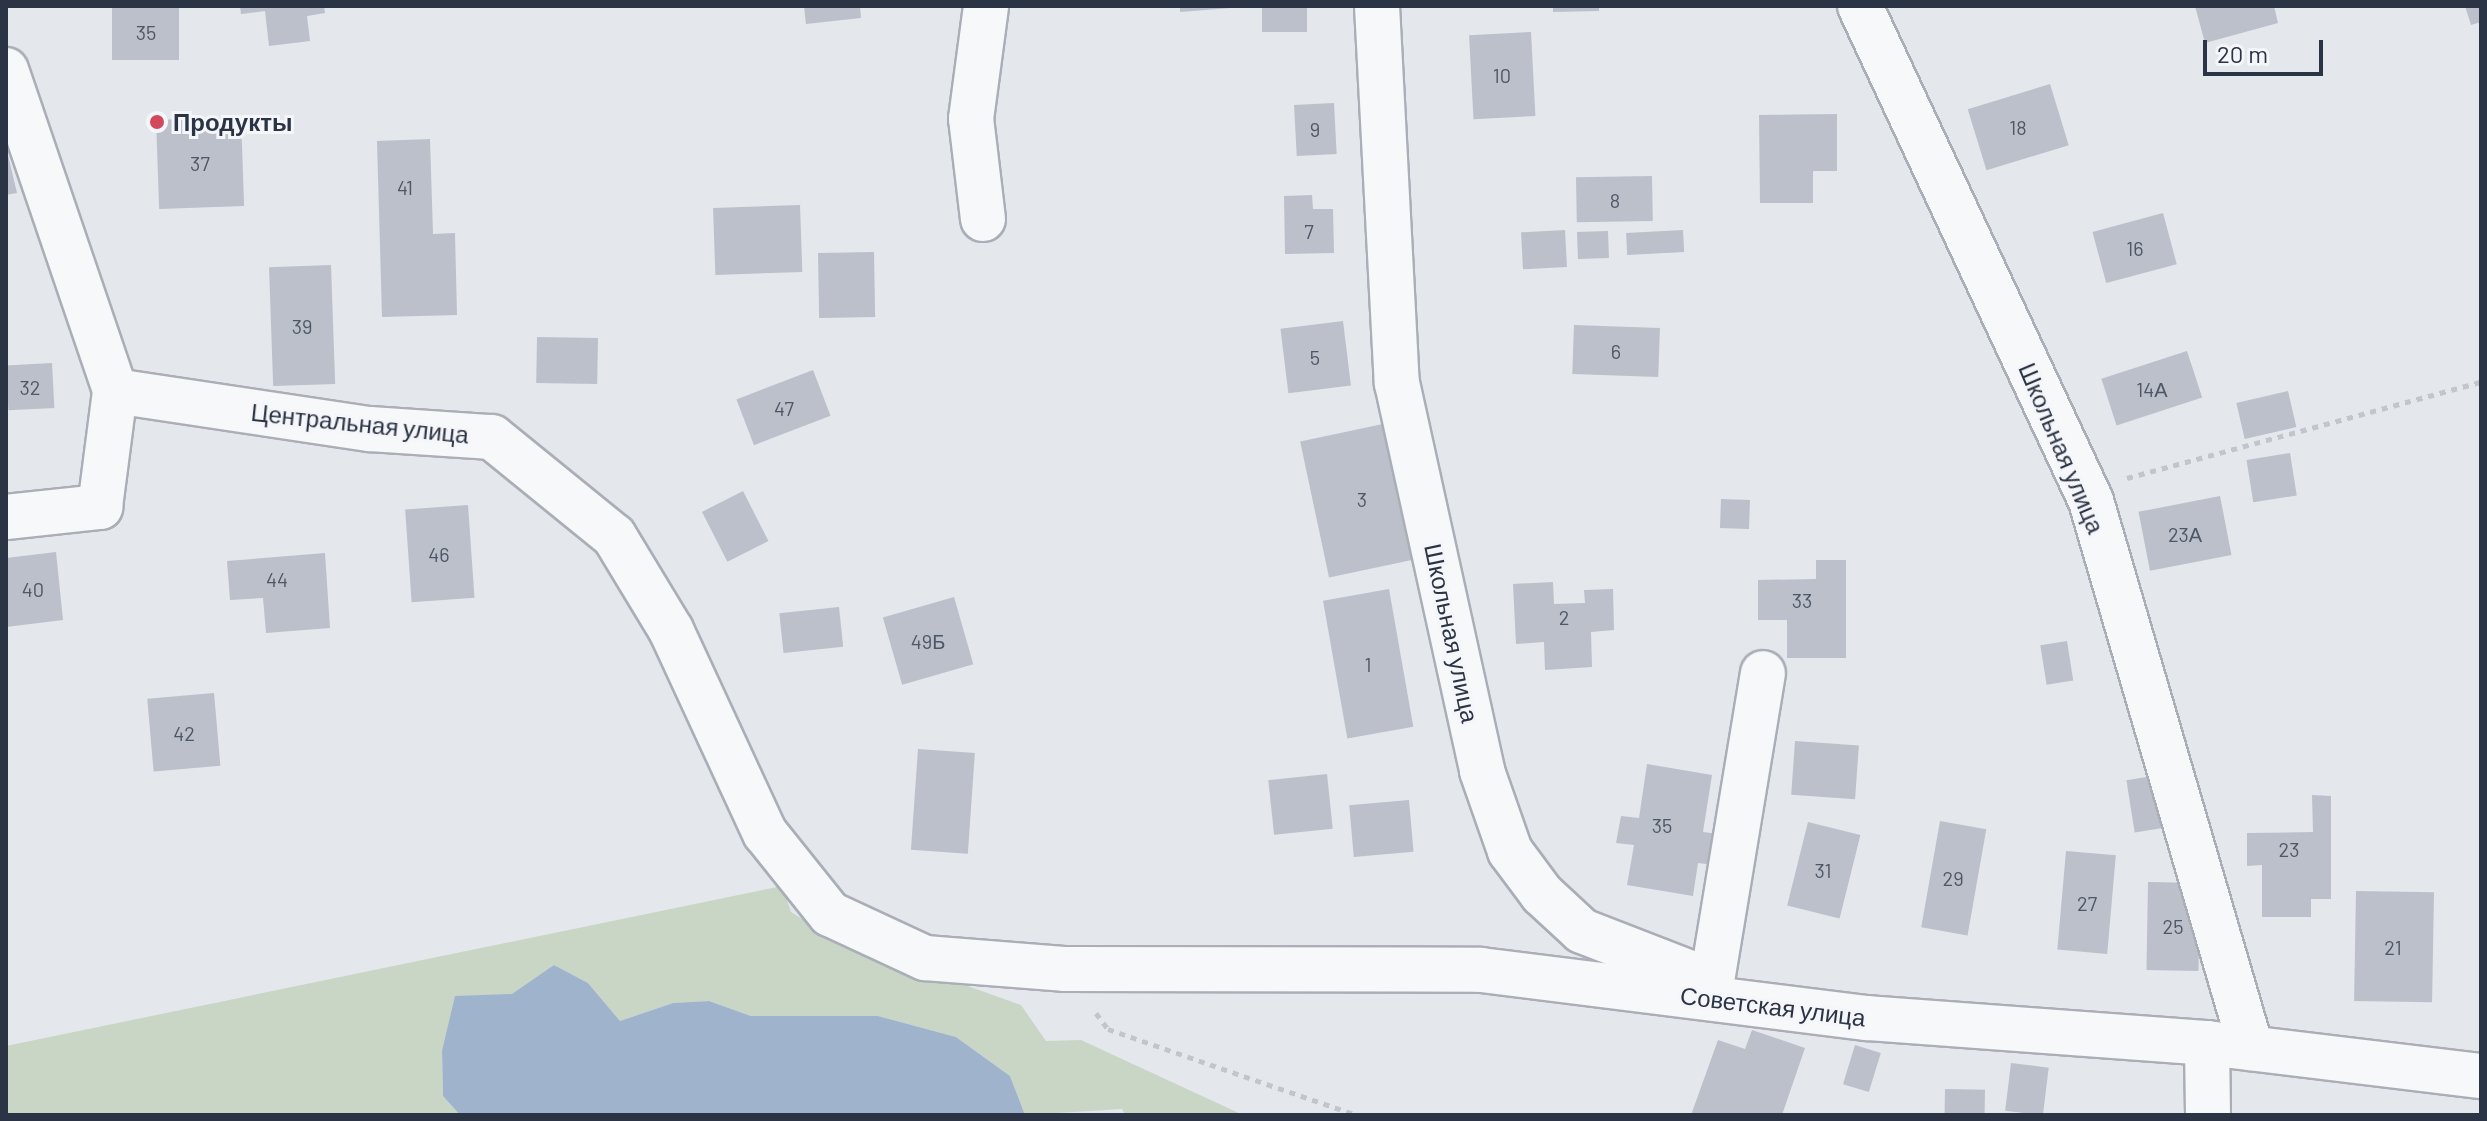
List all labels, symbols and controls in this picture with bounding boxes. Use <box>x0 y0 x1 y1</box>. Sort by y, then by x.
house number: 35 <box>136 20 156 44</box>
scale bar <box>2207 24 2327 74</box>
text: 20 m <box>2217 39 2268 68</box>
house number: 10 <box>1493 63 1511 87</box>
place label: Продукты <box>173 108 292 136</box>
marker: Продукты <box>148 113 166 131</box>
house number: 18 <box>2009 115 2027 139</box>
house number: 9 <box>1310 117 1320 141</box>
house number: 37 <box>190 151 210 175</box>
house number: 41 <box>397 175 413 199</box>
house number: 8 <box>1610 188 1620 212</box>
house number: 7 <box>1304 219 1314 243</box>
house number: 16 <box>2126 236 2144 260</box>
house number: 39 <box>292 314 312 338</box>
house number: 6 <box>1611 339 1621 363</box>
house number: 5 <box>1310 345 1320 369</box>
street label: Школьная улица <box>2013 358 2111 538</box>
house number: 32 <box>19 375 41 399</box>
house number: 14А <box>2136 377 2168 401</box>
house number: 47 <box>774 396 794 420</box>
street label: Центральная улица <box>250 397 470 449</box>
house number: 3 <box>1357 487 1367 511</box>
house number: 23А <box>2168 522 2202 546</box>
street label: Школьная улица <box>1419 541 1485 725</box>
house number: 46 <box>428 542 450 566</box>
house number: 44 <box>266 567 288 591</box>
house number: 40 <box>22 577 44 601</box>
house number: 33 <box>1792 588 1812 612</box>
house number: 2 <box>1559 605 1569 629</box>
house number: 49Б <box>911 629 945 653</box>
house number: 1 <box>1365 652 1371 676</box>
house number: 42 <box>173 721 195 745</box>
house number: 35 <box>1652 813 1672 837</box>
house number: 23 <box>2279 837 2299 861</box>
house number: 31 <box>1814 858 1832 882</box>
house number: 29 <box>1942 866 1964 890</box>
house number: 27 <box>2077 891 2097 915</box>
house number: 25 <box>2163 914 2183 938</box>
house number: 21 <box>2384 935 2402 959</box>
street label: Советская улица <box>1679 980 1867 1032</box>

